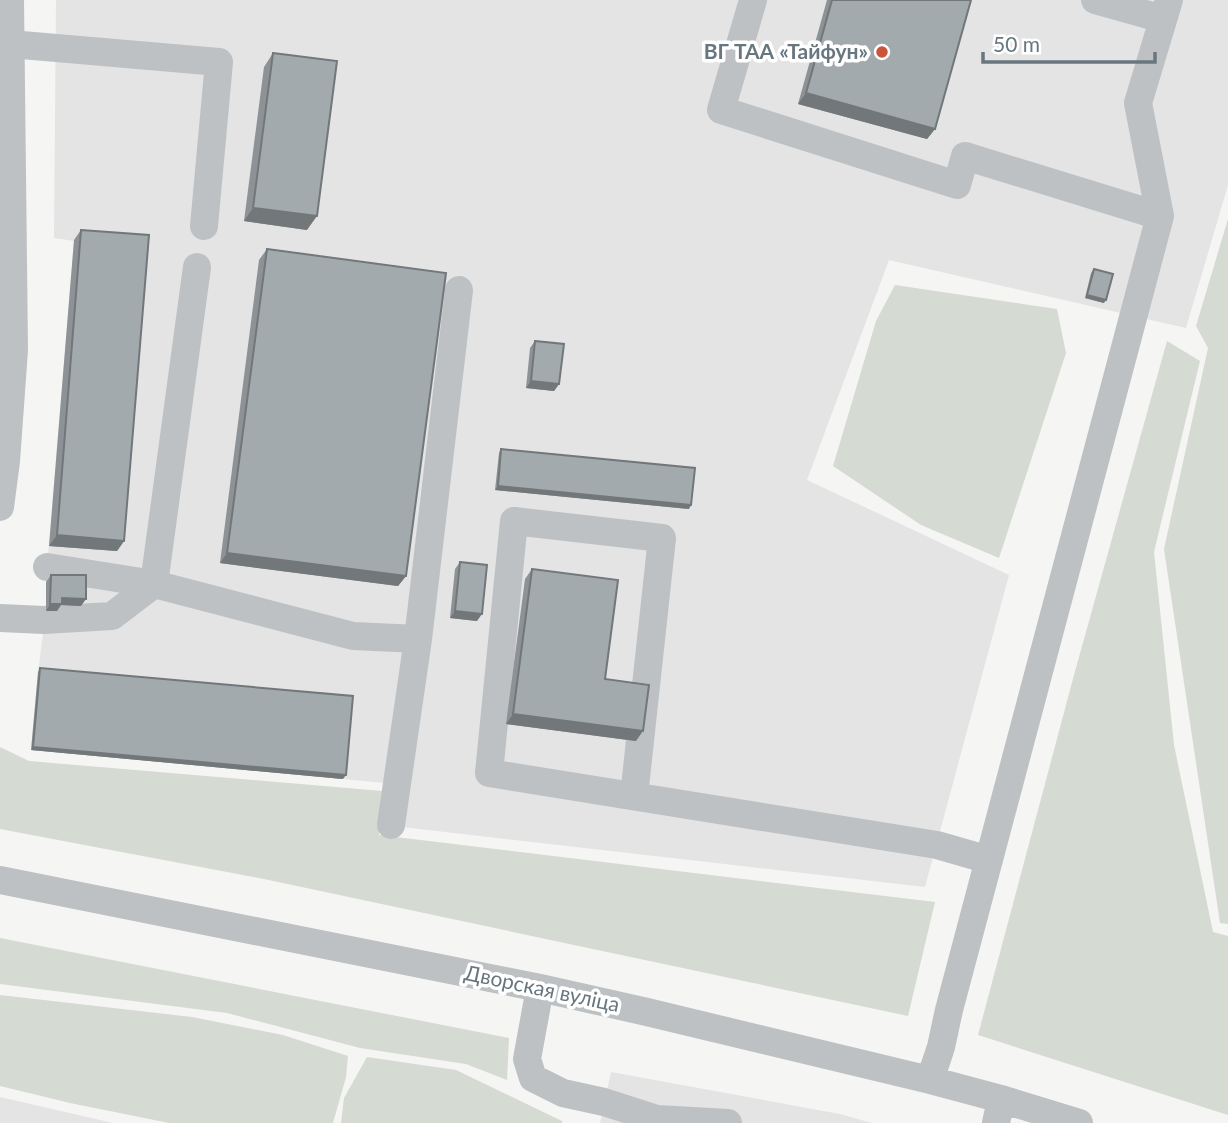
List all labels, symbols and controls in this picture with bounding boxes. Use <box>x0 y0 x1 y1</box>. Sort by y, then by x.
scale bar <box>983 21 1154 65</box>
text: 50 m <box>993 31 1040 56</box>
place label: ВГ ТАА «Тайфун» <box>704 38 868 63</box>
marker: ВГ ТАА «Тайфун» <box>874 44 890 60</box>
street label: Дворская вуліца <box>462 959 622 1016</box>

